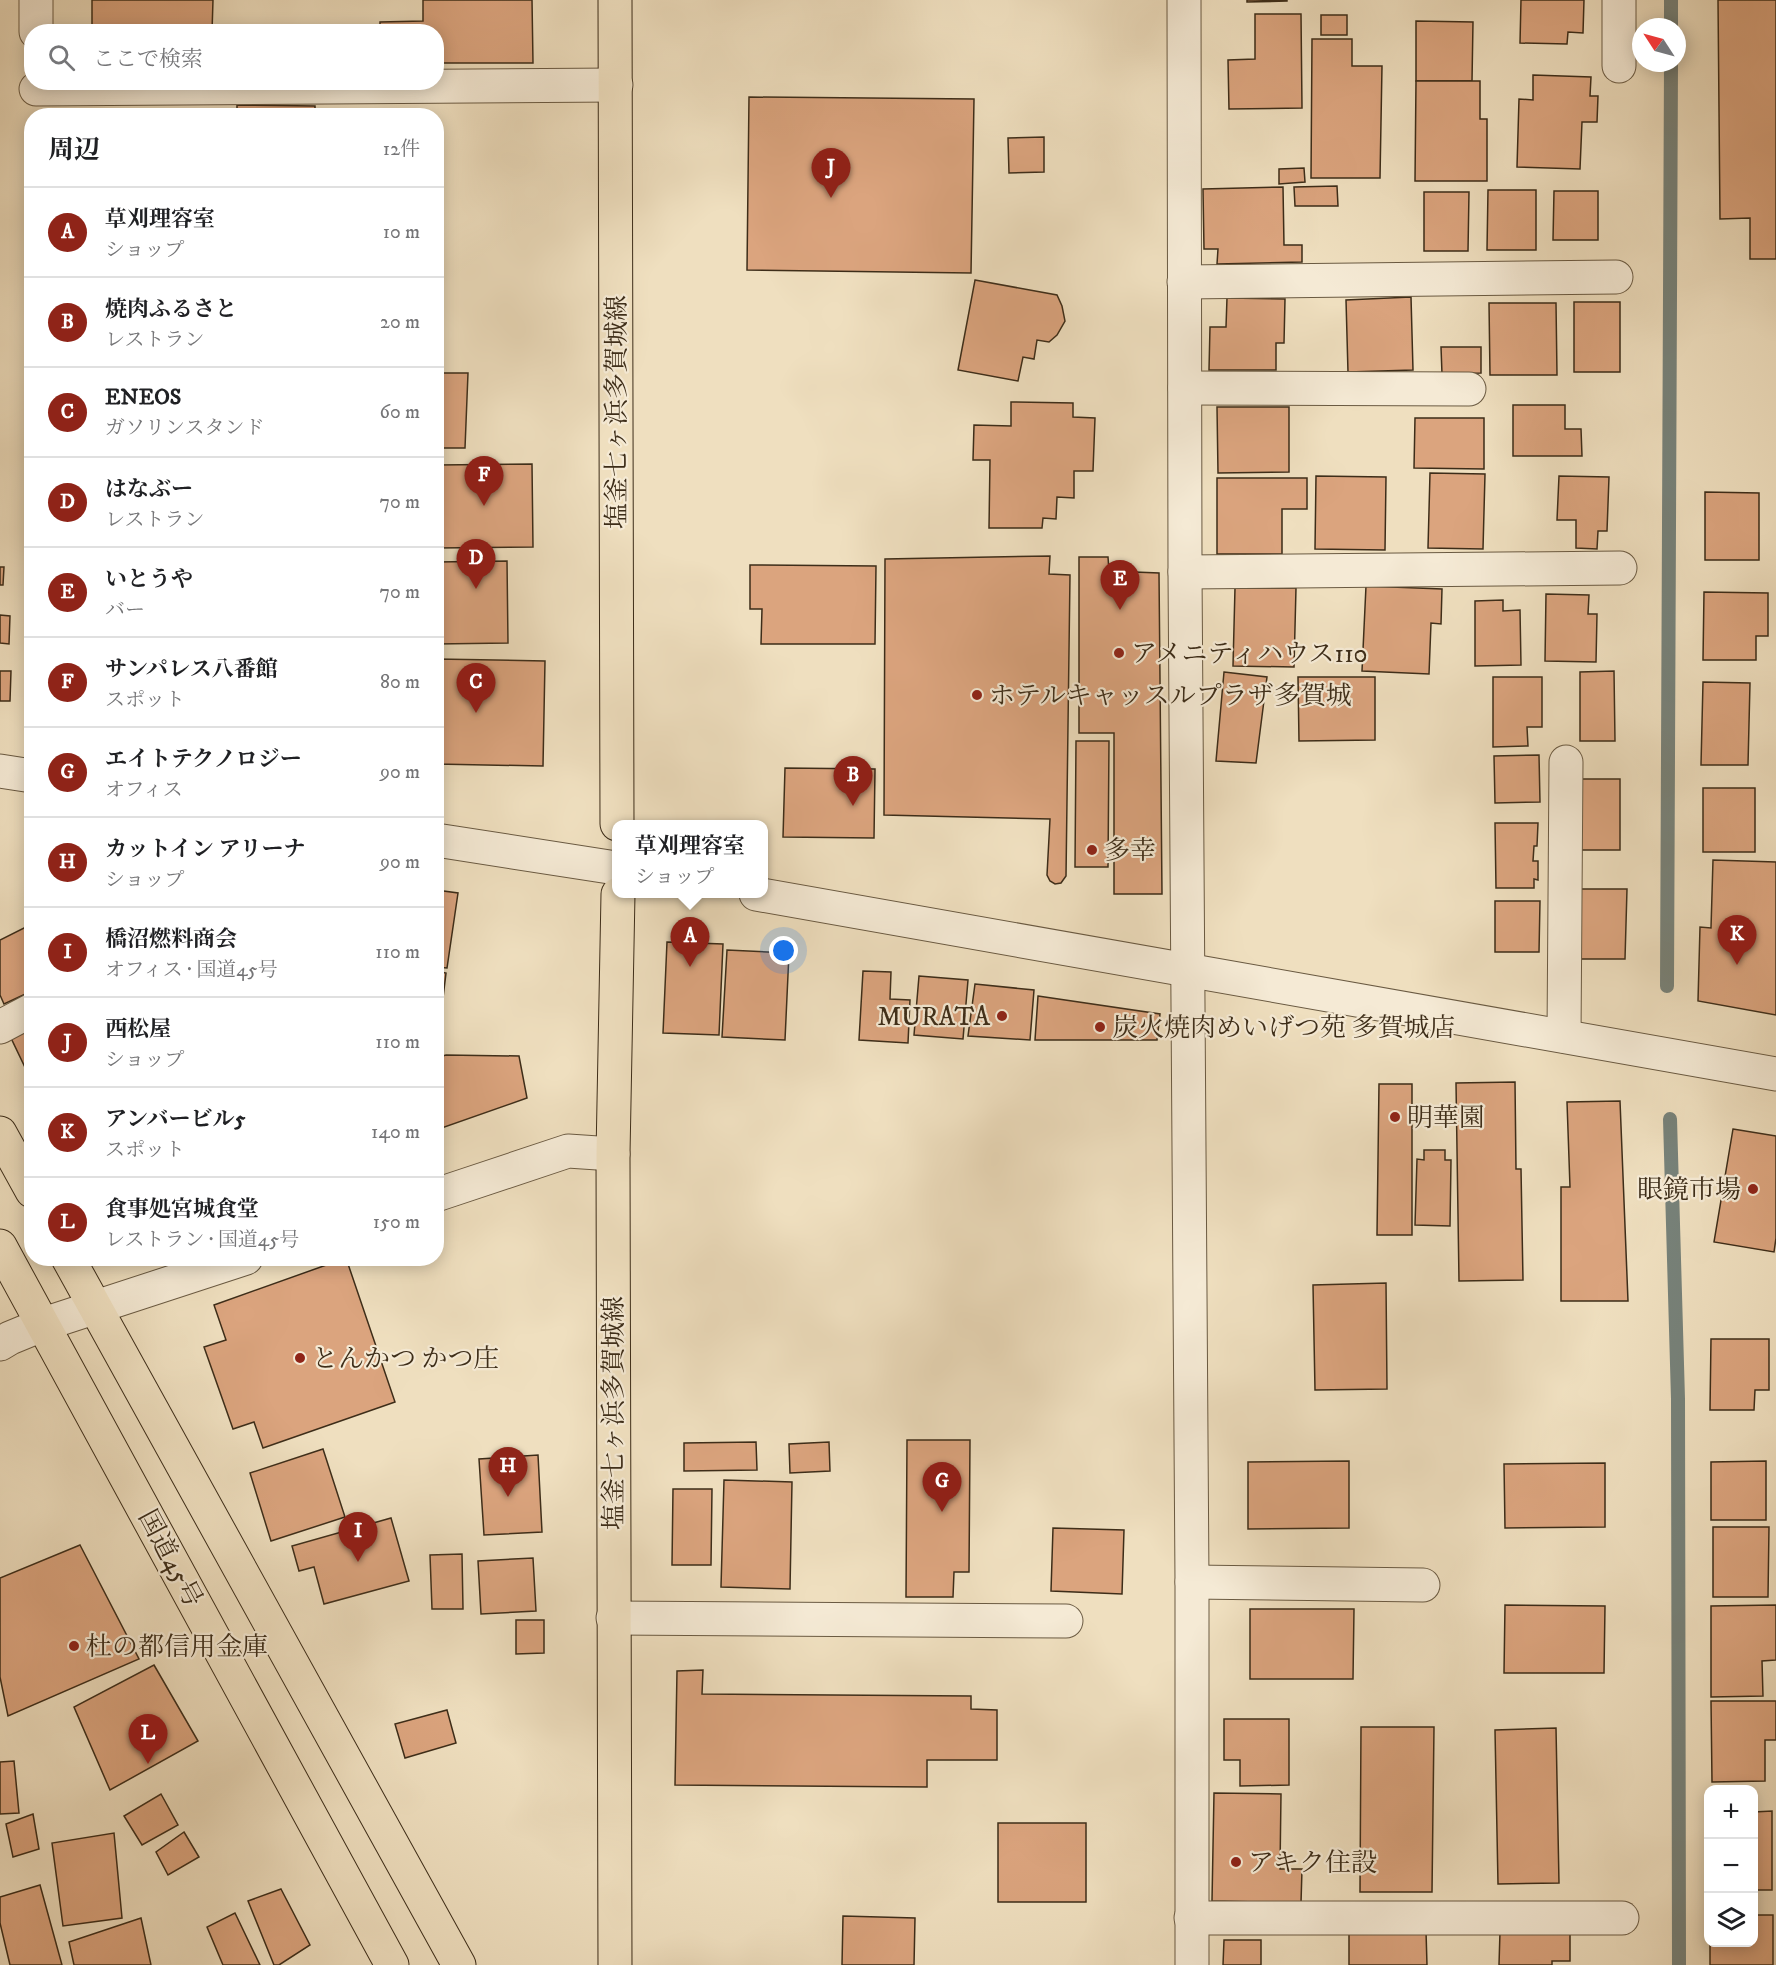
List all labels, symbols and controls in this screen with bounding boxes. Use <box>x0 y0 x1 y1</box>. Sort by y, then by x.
north arrow <box>1632 18 1686 72</box>
search box <box>24 24 444 90</box>
icon: search <box>45 41 78 74</box>
text: ここで検索 <box>93 46 203 73</box>
text: 周辺 <box>48 134 100 167</box>
text: 12件 <box>383 137 420 162</box>
pin: J <box>812 148 850 198</box>
text: 草刈理容室 <box>105 206 215 233</box>
text: A <box>61 220 74 245</box>
text: 10 m <box>383 220 420 245</box>
text: ショップ <box>105 238 185 263</box>
street label: 塩釜七ヶ浜多賀城線 <box>601 295 634 529</box>
text: 焼肉ふるさと <box>105 296 237 323</box>
text: B <box>61 310 74 335</box>
text: 20 m <box>380 310 420 335</box>
text: レストラン <box>105 328 204 353</box>
text: ENEOS <box>105 384 181 411</box>
text: C <box>61 400 74 425</box>
text: 60 m <box>380 400 420 425</box>
text: ガソリンスタンド <box>105 416 264 441</box>
pin: F <box>464 456 504 506</box>
text: はなぶー <box>105 476 193 503</box>
text: D <box>60 490 75 515</box>
text: 70 m <box>379 490 420 515</box>
text: レストラン <box>105 508 204 533</box>
pin: D <box>456 540 496 589</box>
pin: E <box>1100 560 1140 610</box>
text: いとうや <box>105 566 193 593</box>
text: E <box>60 580 75 605</box>
text: 70 m <box>379 580 420 605</box>
text: バー <box>105 598 145 623</box>
place label: アメニティハウス110 <box>1131 638 1368 671</box>
marker: アメニティハウス110 <box>1112 646 1126 660</box>
text: サンパレス八番館 <box>105 656 278 683</box>
pin: C <box>456 664 496 713</box>
text: F <box>61 670 74 695</box>
text: 80 m <box>380 670 420 695</box>
place label: ホテルキャッスルプラザ多賀城 <box>989 680 1352 713</box>
text: スポット <box>105 688 185 713</box>
marker: ホテルキャッスルプラザ多賀城 <box>970 688 984 702</box>
text: エイトテクノロジー <box>105 746 302 773</box>
pin: B <box>834 756 872 806</box>
text: G <box>61 760 74 785</box>
text: 90 m <box>380 760 420 785</box>
text: オフィス <box>105 778 183 803</box>
popup <box>612 820 768 898</box>
text: 草刈理容室 <box>635 833 745 860</box>
place label: 多幸 <box>1104 835 1156 868</box>
text: カットイン アリーナ <box>105 836 306 863</box>
marker: 多幸 <box>1085 843 1099 857</box>
text: H <box>59 850 76 875</box>
text: 90 m <box>380 850 420 875</box>
text: ショップ <box>635 865 715 890</box>
text: ショップ <box>105 868 185 893</box>
pin: K <box>1718 916 1756 965</box>
pin: A <box>670 918 710 967</box>
text: 橋沼燃料商会 <box>105 926 237 953</box>
your location <box>769 936 798 965</box>
text: I <box>63 940 72 965</box>
text: 110 m <box>375 940 420 965</box>
text: オフィス · 国道45号 <box>105 958 278 983</box>
place label: MURATA <box>877 1001 990 1034</box>
marker: MURATA <box>995 1009 1009 1023</box>
place label: 炭火焼肉めいげつ苑 多賀城店 <box>1112 1012 1456 1045</box>
text: 西松屋 <box>105 1016 171 1043</box>
marker: 炭火焼肉めいげつ苑 多賀城店 <box>1093 1020 1107 1034</box>
text: J <box>63 1030 72 1055</box>
text: 110 m <box>375 1030 420 1055</box>
text: ショップ <box>105 1048 185 1073</box>
place label: 明華園 <box>1407 1102 1485 1135</box>
text: アンバービル5 <box>105 1106 246 1133</box>
marker: 明華園 <box>1388 1110 1402 1124</box>
text: K <box>60 1120 75 1145</box>
text: 140 m <box>371 1120 420 1145</box>
text: スポット <box>105 1138 185 1163</box>
place label: 眼鏡市場 <box>1637 1174 1741 1207</box>
marker: 眼鏡市場 <box>1746 1182 1760 1196</box>
text: 食事処宮城食堂 <box>105 1196 259 1223</box>
text: L <box>60 1210 75 1235</box>
text: 150 m <box>373 1210 420 1235</box>
text: レストラン · 国道45号 <box>105 1228 299 1253</box>
street label: 塩釜七ヶ浜多賀城線 <box>598 1296 631 1530</box>
place label: とんかつ かつ庄 <box>312 1343 500 1376</box>
marker: とんかつ かつ庄 <box>293 1351 307 1365</box>
pin: H <box>488 1448 528 1497</box>
pin: G <box>922 1462 962 1512</box>
street label: 国道45号 <box>130 1504 209 1613</box>
pin: I <box>338 1512 378 1562</box>
place label: 杜の都信用金庫 <box>86 1631 268 1664</box>
marker: 杜の都信用金庫 <box>67 1639 81 1653</box>
pin: L <box>128 1714 168 1764</box>
map controls <box>1704 1785 1758 1947</box>
button: + <box>1704 1785 1758 1839</box>
button: − <box>1704 1839 1758 1893</box>
place label: アキク住設 <box>1248 1847 1377 1880</box>
marker: アキク住設 <box>1229 1855 1243 1869</box>
button: layers <box>1704 1893 1758 1947</box>

